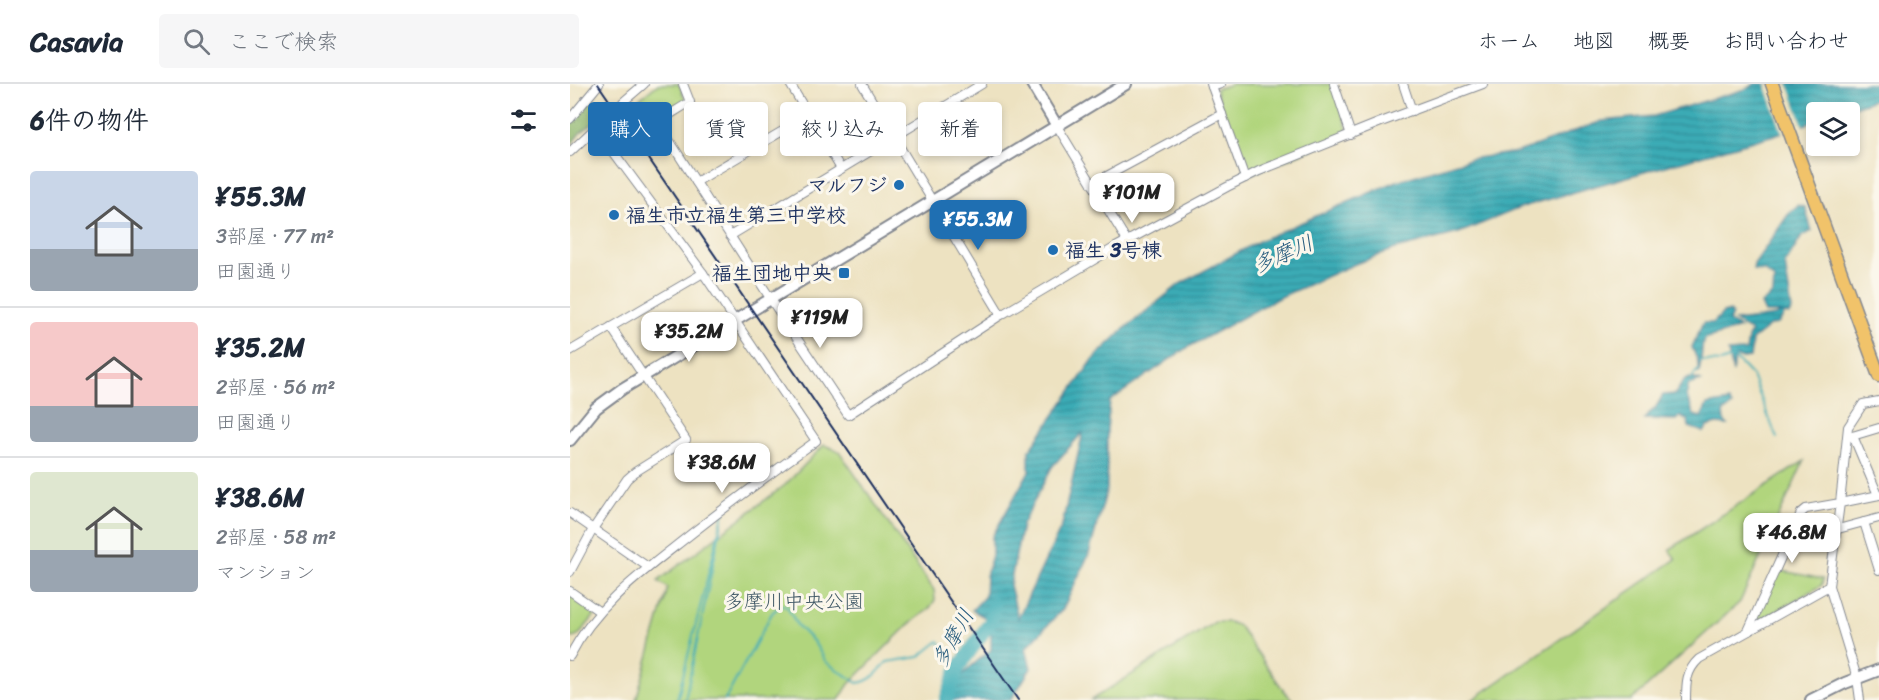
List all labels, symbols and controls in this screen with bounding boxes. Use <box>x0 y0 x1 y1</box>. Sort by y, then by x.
search box <box>159 14 579 68</box>
text: Casavia <box>30 17 123 66</box>
text: ここで検索 <box>228 22 338 61</box>
text: ホーム <box>1478 22 1540 60</box>
text: 地図 <box>1573 22 1615 60</box>
text: 概要 <box>1648 22 1690 60</box>
text: お問い合わせ <box>1723 22 1849 60</box>
icon: search <box>180 25 213 58</box>
text: 6件の物件 <box>30 97 149 143</box>
chip: 購入 <box>588 102 672 156</box>
chip: 賃貸 <box>684 102 768 156</box>
chip: 絞り込み <box>780 102 906 156</box>
chip: 新着 <box>918 102 1002 156</box>
map controls <box>1806 102 1860 156</box>
button: layers <box>1806 102 1860 156</box>
icon: filters <box>507 104 540 137</box>
place label: マルフジ <box>807 168 887 203</box>
text: ¥55.3M <box>216 173 306 219</box>
pin: ¥101M <box>1090 173 1174 224</box>
text: ¥101M <box>1103 175 1161 210</box>
marker: マルフジ <box>892 178 906 192</box>
icon: home <box>78 195 150 267</box>
place label: 福生市立福生第三中学校 <box>626 198 846 233</box>
pin: ¥55.3M <box>929 200 1027 251</box>
text: ¥55.3M <box>944 202 1012 237</box>
marker: 福生市立福生第三中学校 <box>607 208 621 222</box>
text: 3部屋 · 77 m² <box>216 219 334 254</box>
water label: 多摩川 <box>1247 224 1319 284</box>
place label: 福生 3号棟 <box>1065 233 1162 268</box>
marker: 福生 3号棟 <box>1046 243 1060 257</box>
text: 田園通り <box>216 254 296 289</box>
place label: 福生団地中央 <box>712 256 832 291</box>
marker: 福生団地中央 <box>837 266 851 280</box>
pin: ¥119M <box>778 298 862 349</box>
text: ¥119M <box>792 300 848 335</box>
pin: ¥35.2M <box>640 312 738 363</box>
text: ¥35.2M <box>655 314 723 349</box>
text: ¥35.2M <box>216 324 305 370</box>
icon: home <box>78 346 150 418</box>
text: 2部屋 · 56 m² <box>216 370 335 405</box>
text: 田園通り <box>216 405 296 440</box>
pin: ¥38.6M <box>673 443 771 494</box>
text: ¥38.6M <box>688 445 756 480</box>
text: ¥38.6M <box>216 474 304 520</box>
icon: home <box>78 496 150 568</box>
pin: ¥46.8M <box>1743 513 1841 564</box>
text: ¥46.8M <box>1757 515 1827 550</box>
text: 2部屋 · 58 m² <box>216 520 336 555</box>
text: マンション <box>216 555 315 590</box>
park label: 多摩川中央公園 <box>724 584 864 619</box>
water label: 多摩川 <box>921 601 985 675</box>

